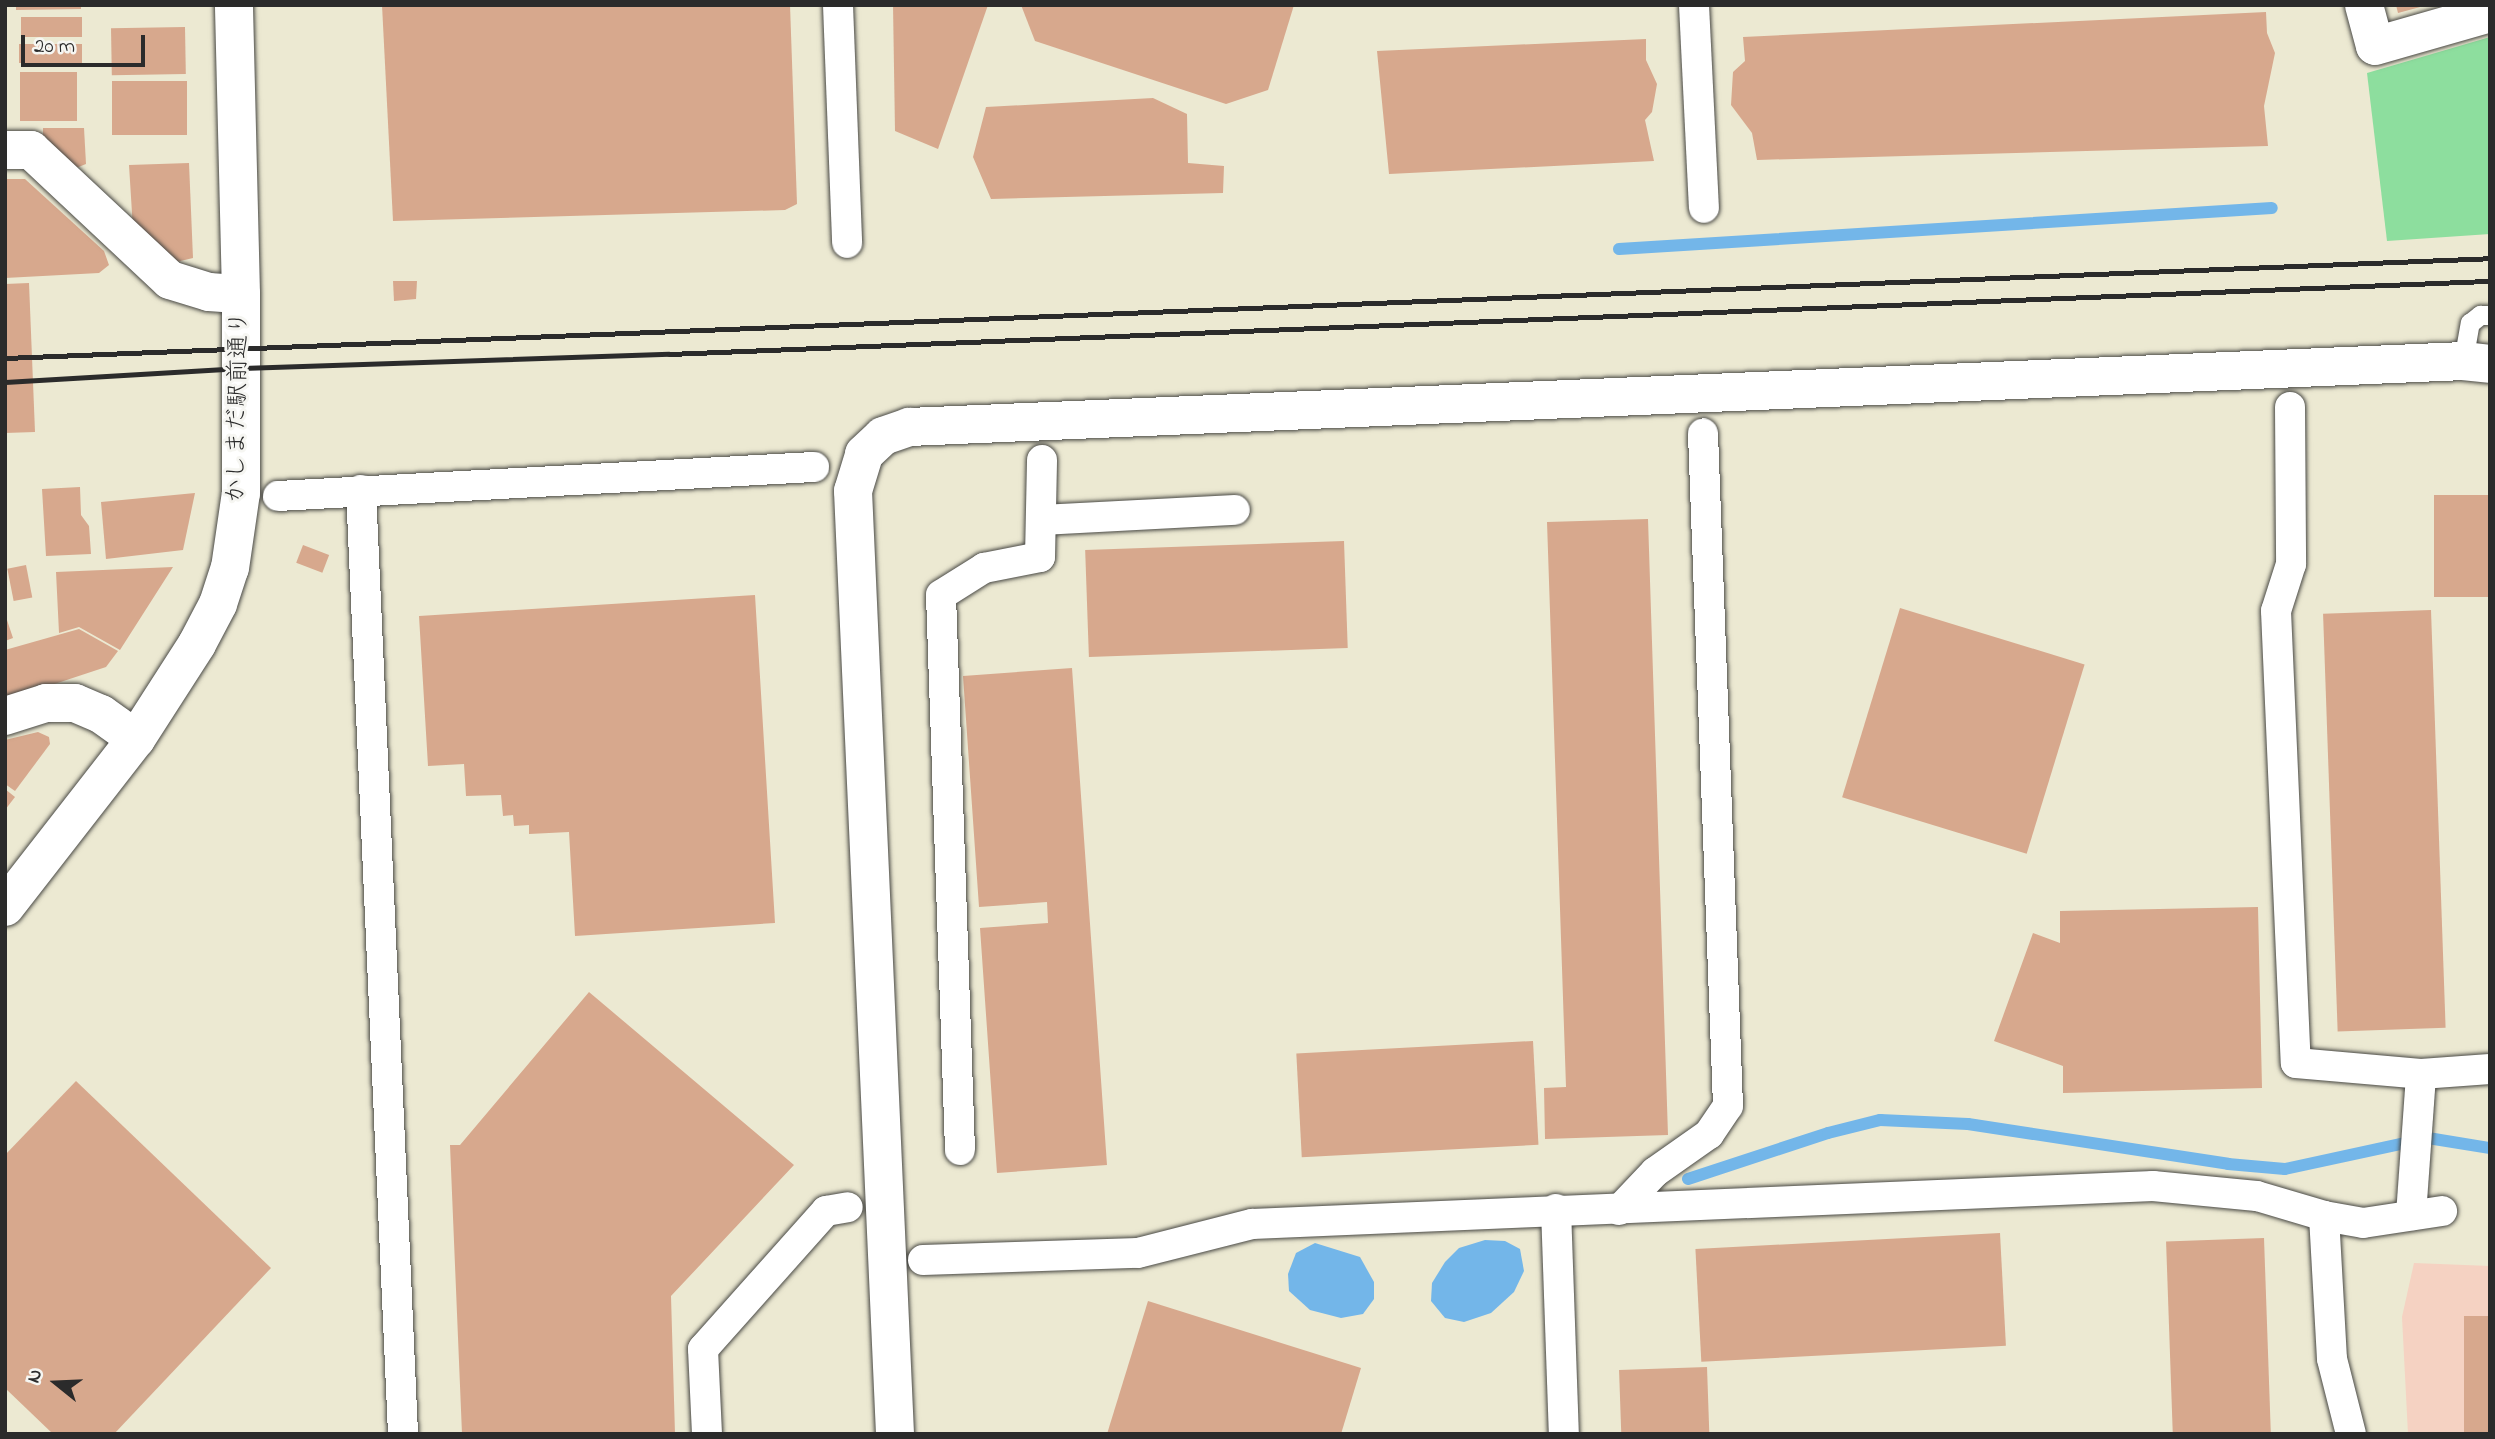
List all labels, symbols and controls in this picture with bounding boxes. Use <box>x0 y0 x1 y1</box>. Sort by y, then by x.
scale bar <box>24 21 149 65</box>
text: 20 m <box>34 32 75 62</box>
street label: かしまだ駅前通り <box>223 311 255 503</box>
north arrow <box>21 1348 91 1418</box>
text: N <box>21 1366 50 1387</box>

